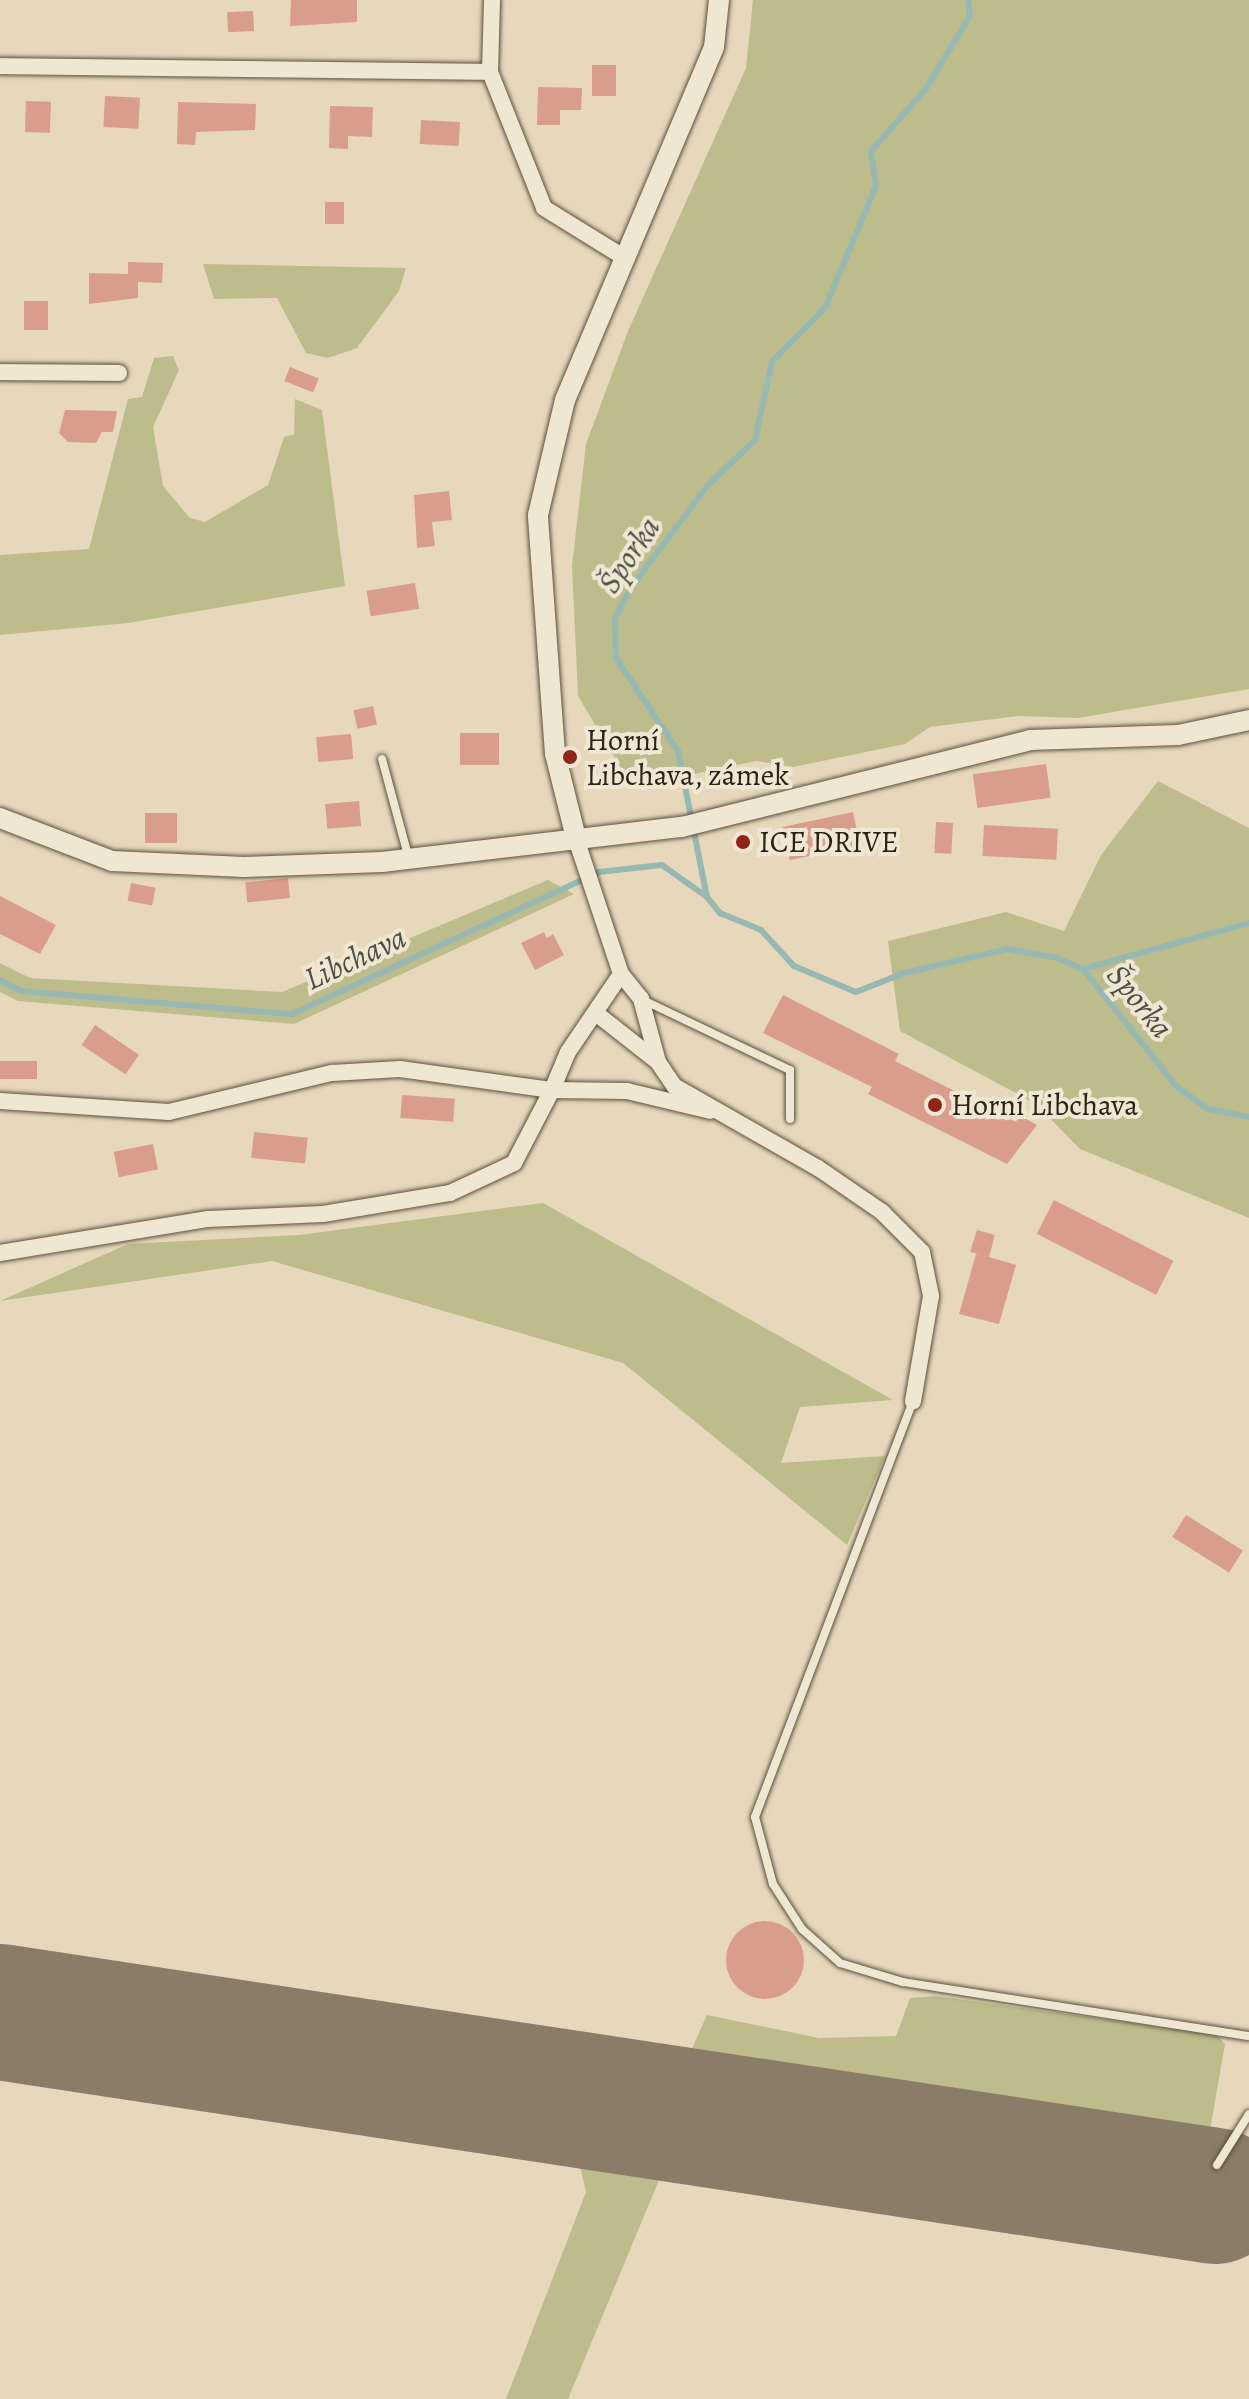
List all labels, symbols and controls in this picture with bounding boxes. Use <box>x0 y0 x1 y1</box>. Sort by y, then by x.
water label: Šporka <box>590 510 668 600</box>
place label: Horní Libchava, zámek <box>586 722 790 792</box>
marker: Horní Libchava, zámek <box>561 748 579 766</box>
place label: ICE DRIVE <box>759 824 899 860</box>
marker: ICE DRIVE <box>734 833 752 851</box>
water label: Libchava <box>298 918 412 998</box>
water label: Šporka <box>1099 956 1181 1046</box>
place label: Horní Libchava <box>951 1087 1138 1123</box>
marker: Horní Libchava <box>926 1096 944 1114</box>

